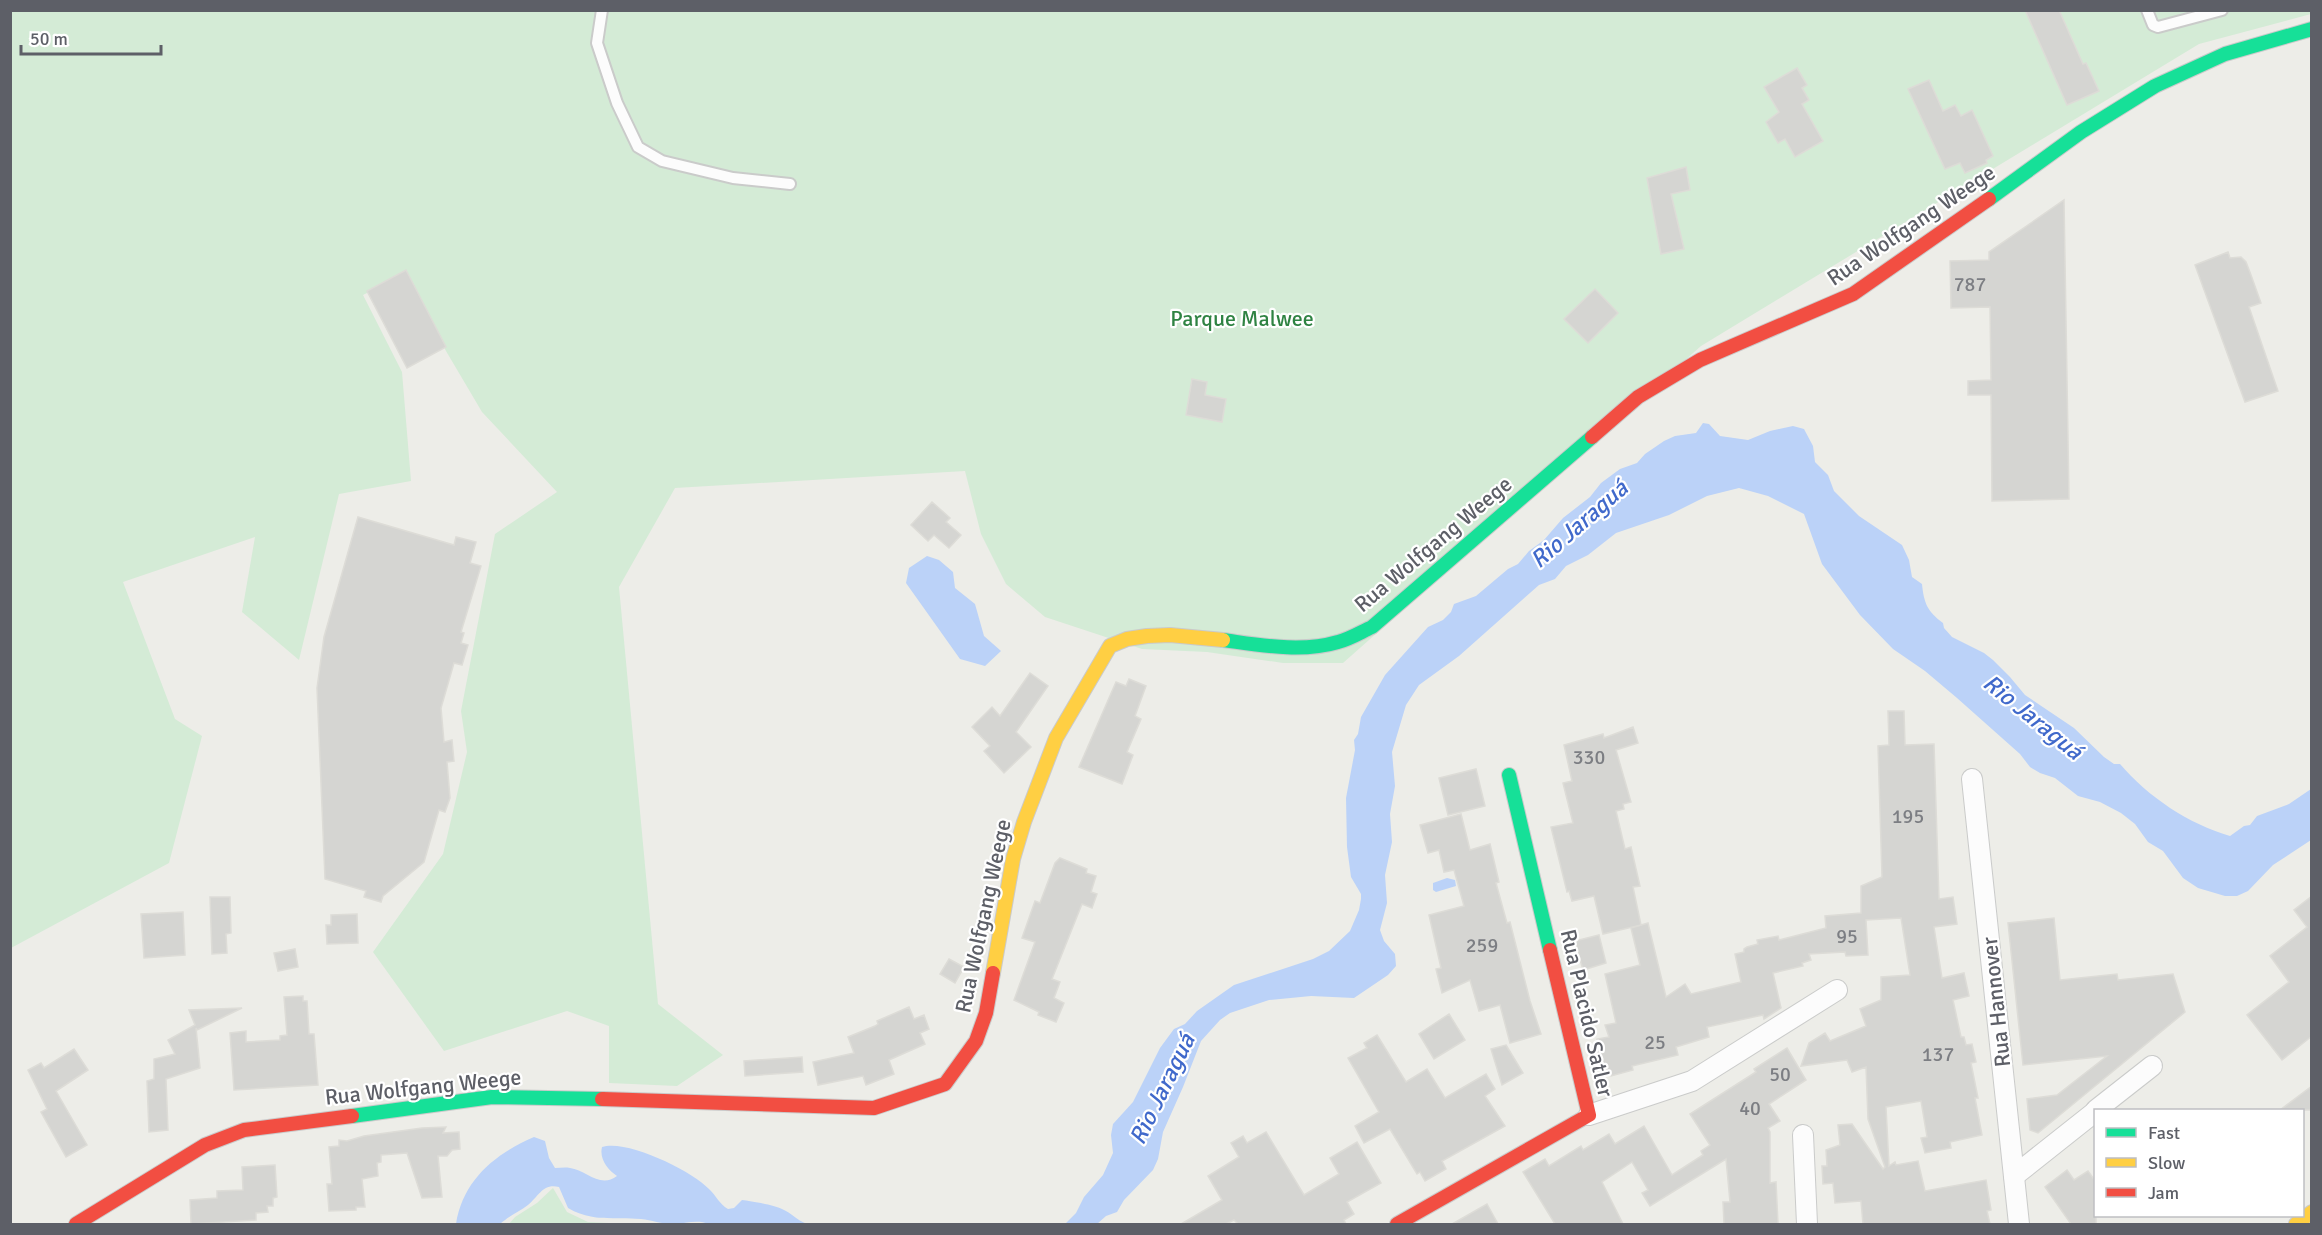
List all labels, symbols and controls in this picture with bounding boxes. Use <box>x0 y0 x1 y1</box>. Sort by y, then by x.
scale bar <box>21 18 160 56</box>
text: 50 m <box>30 28 68 50</box>
street label: Rua Wolfgang Weege <box>1822 159 2000 291</box>
house number: 787 <box>1954 272 1986 297</box>
park label: Parque Malwee <box>1170 305 1314 332</box>
street label: Rua Wolfgang Weege <box>1349 470 1517 618</box>
water label: Rio Jaraguá <box>1524 472 1635 575</box>
water label: Rio Jaraguá <box>1977 668 2090 767</box>
house number: 330 <box>1573 745 1605 770</box>
house number: 195 <box>1892 804 1924 829</box>
street label: Rua Wolfgang Weege <box>949 817 1017 1015</box>
house number: 95 <box>1836 924 1858 949</box>
street label: Rua Placido Satler <box>1555 926 1619 1100</box>
house number: 259 <box>1466 933 1498 958</box>
street label: Rua Hannover <box>1976 936 2016 1068</box>
water label: Rio Jaraguá <box>1122 1027 1203 1149</box>
house number: 25 <box>1644 1030 1666 1055</box>
house number: 137 <box>1922 1042 1954 1067</box>
house number: 50 <box>1769 1062 1791 1087</box>
street label: Rua Wolfgang Weege <box>323 1063 523 1111</box>
house number: 40 <box>1739 1096 1761 1121</box>
legend <box>2094 1109 2304 1217</box>
text: Fast <box>2148 1122 2180 1144</box>
text: Slow <box>2148 1152 2185 1174</box>
text: Jam <box>2148 1182 2179 1204</box>

